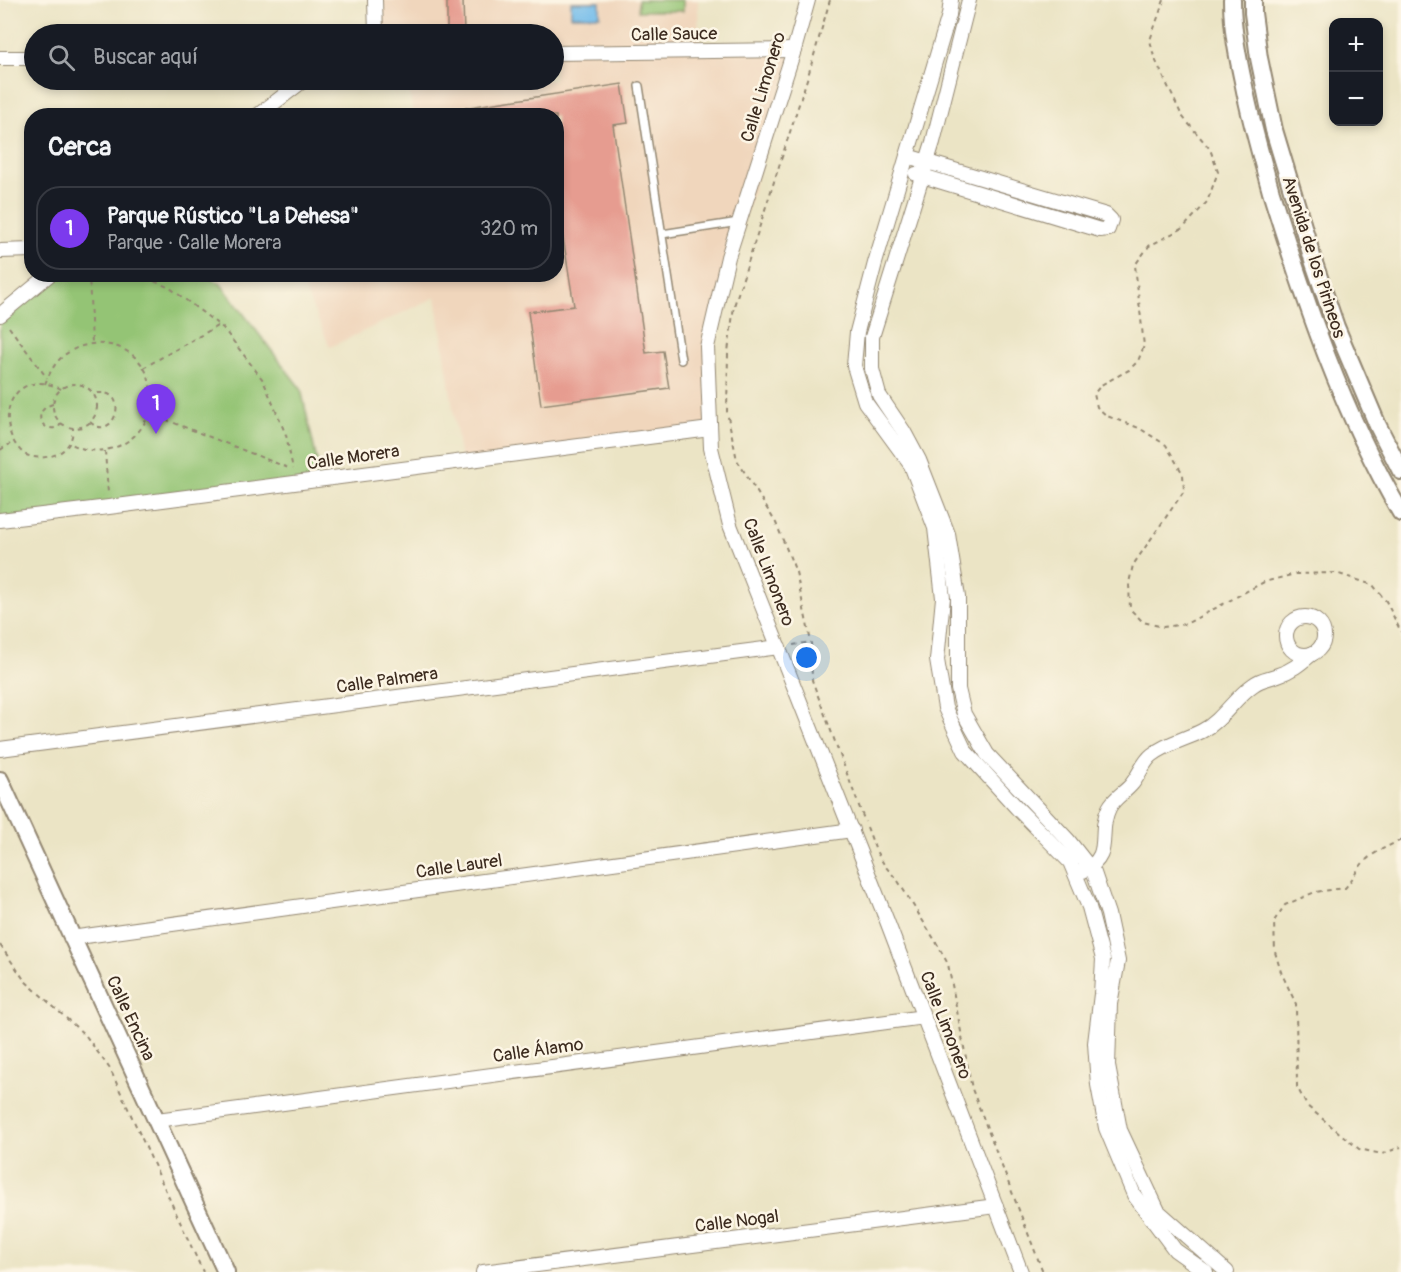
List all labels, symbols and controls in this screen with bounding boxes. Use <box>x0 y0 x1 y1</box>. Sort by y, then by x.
map controls <box>1329 18 1383 126</box>
button: + <box>1329 18 1383 72</box>
street label: Calle Sauce <box>631 22 718 47</box>
search box <box>24 24 564 90</box>
street label: Calle Limonero <box>736 29 791 145</box>
icon: search <box>45 41 78 74</box>
text: Buscar aquí <box>93 43 198 71</box>
button: − <box>1329 72 1383 126</box>
text: Cerca <box>48 131 111 163</box>
street label: Avenida de los Pirineos <box>1277 173 1351 341</box>
text: Parque Rústico "La Dehesa" <box>107 202 359 230</box>
text: 1 <box>66 216 73 241</box>
text: 320 m <box>480 216 538 241</box>
text: Parque · Calle Morera <box>107 230 282 255</box>
pin: 1 <box>136 384 176 434</box>
street label: Calle Morera <box>305 440 401 475</box>
street label: Calle Limonero <box>737 515 800 630</box>
your location <box>792 643 821 672</box>
street label: Calle Palmera <box>335 662 439 699</box>
street label: Calle Laurel <box>414 849 504 884</box>
street label: Calle Limonero <box>914 968 977 1083</box>
street label: Calle Encina <box>101 972 160 1064</box>
street label: Calle Álamo <box>491 1033 585 1068</box>
street label: Calle Nogal <box>694 1205 780 1238</box>

